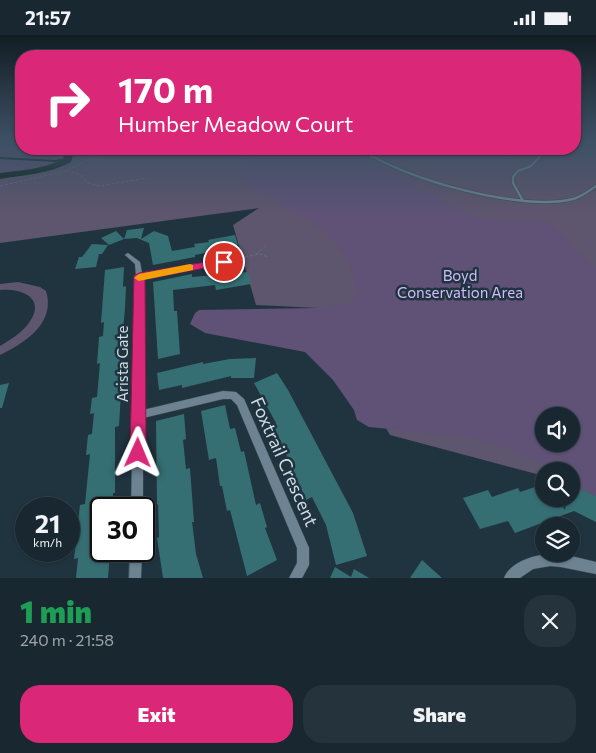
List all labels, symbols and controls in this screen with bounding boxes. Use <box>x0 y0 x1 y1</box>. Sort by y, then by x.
text: 21:57 <box>25 6 71 29</box>
text: 170 m <box>118 67 213 110</box>
icon: right <box>35 70 100 135</box>
text: Humber Meadow Court <box>118 110 353 137</box>
pin <box>203 241 245 283</box>
icon: arrive <box>210 248 238 276</box>
park label: Boyd Conservation Area <box>397 266 523 301</box>
street label: Arista Gate <box>113 326 131 402</box>
street label: Foxtrail Crescent <box>247 393 323 530</box>
map controls <box>535 407 580 562</box>
button: sound <box>535 407 580 452</box>
position arrow <box>111 426 163 478</box>
button: search <box>535 462 580 507</box>
speed limit sign: 30 <box>90 497 155 562</box>
text: 21 <box>35 508 60 538</box>
button: layers <box>535 517 580 562</box>
text: km/h <box>33 535 62 549</box>
text: 1 min <box>20 592 92 629</box>
button: close <box>524 595 576 647</box>
text: 240 m · 21:58 <box>20 630 114 649</box>
button: Exit <box>20 685 293 743</box>
button: Share <box>303 685 576 743</box>

